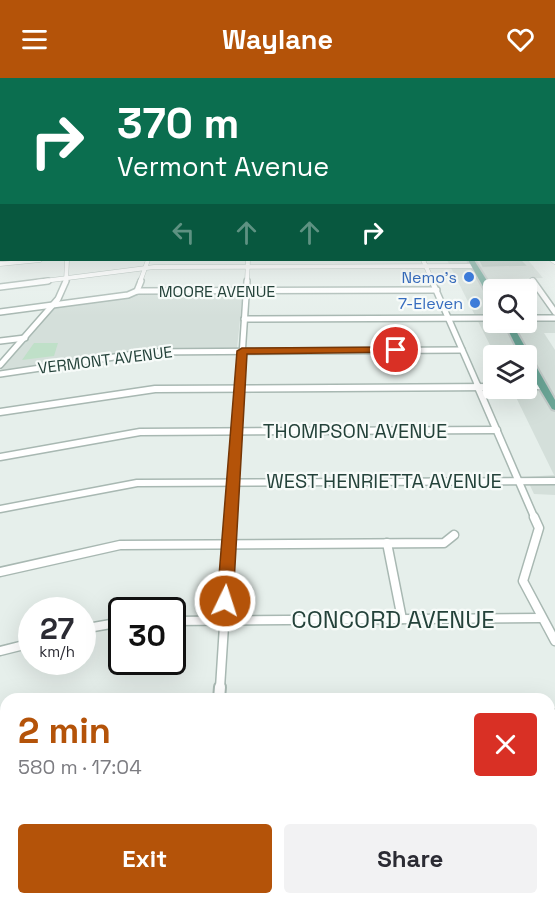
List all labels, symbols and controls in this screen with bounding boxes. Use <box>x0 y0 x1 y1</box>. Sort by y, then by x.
text: Waylane <box>222 22 333 57</box>
icon: menu <box>18 23 51 56</box>
icon: heart <box>504 23 537 56</box>
text: 370 m <box>117 97 239 150</box>
icon: right <box>18 102 96 180</box>
text: Vermont Avenue <box>117 149 329 184</box>
icon: left <box>167 216 200 249</box>
icon: ahead <box>230 216 263 249</box>
icon: ahead <box>293 216 326 249</box>
icon: right <box>356 216 389 249</box>
place label: Nemo's <box>401 267 457 288</box>
marker: Nemo's <box>462 270 476 284</box>
map controls <box>483 279 537 399</box>
button: search <box>483 279 537 333</box>
street label: MOORE AVENUE <box>159 281 275 302</box>
place label: 7-Eleven <box>398 293 463 314</box>
marker: 7-Eleven <box>468 296 482 310</box>
pin <box>370 324 421 375</box>
icon: arrive <box>379 333 412 366</box>
street label: VERMONT AVENUE <box>36 341 174 379</box>
button: layers <box>483 345 537 399</box>
street label: THOMPSON AVENUE <box>263 418 447 444</box>
street label: WEST HENRIETTA AVENUE <box>266 468 502 494</box>
position arrow <box>193 569 257 633</box>
speed limit sign: 30 <box>108 597 186 675</box>
street label: CONCORD AVENUE <box>291 604 495 635</box>
text: 27 <box>40 609 74 648</box>
text: km/h <box>39 642 75 661</box>
text: 2 min <box>18 708 111 754</box>
button: close <box>474 713 537 776</box>
text: 580 m · 17:04 <box>18 754 142 780</box>
button: Exit <box>18 824 272 893</box>
button: Share <box>284 824 537 893</box>

